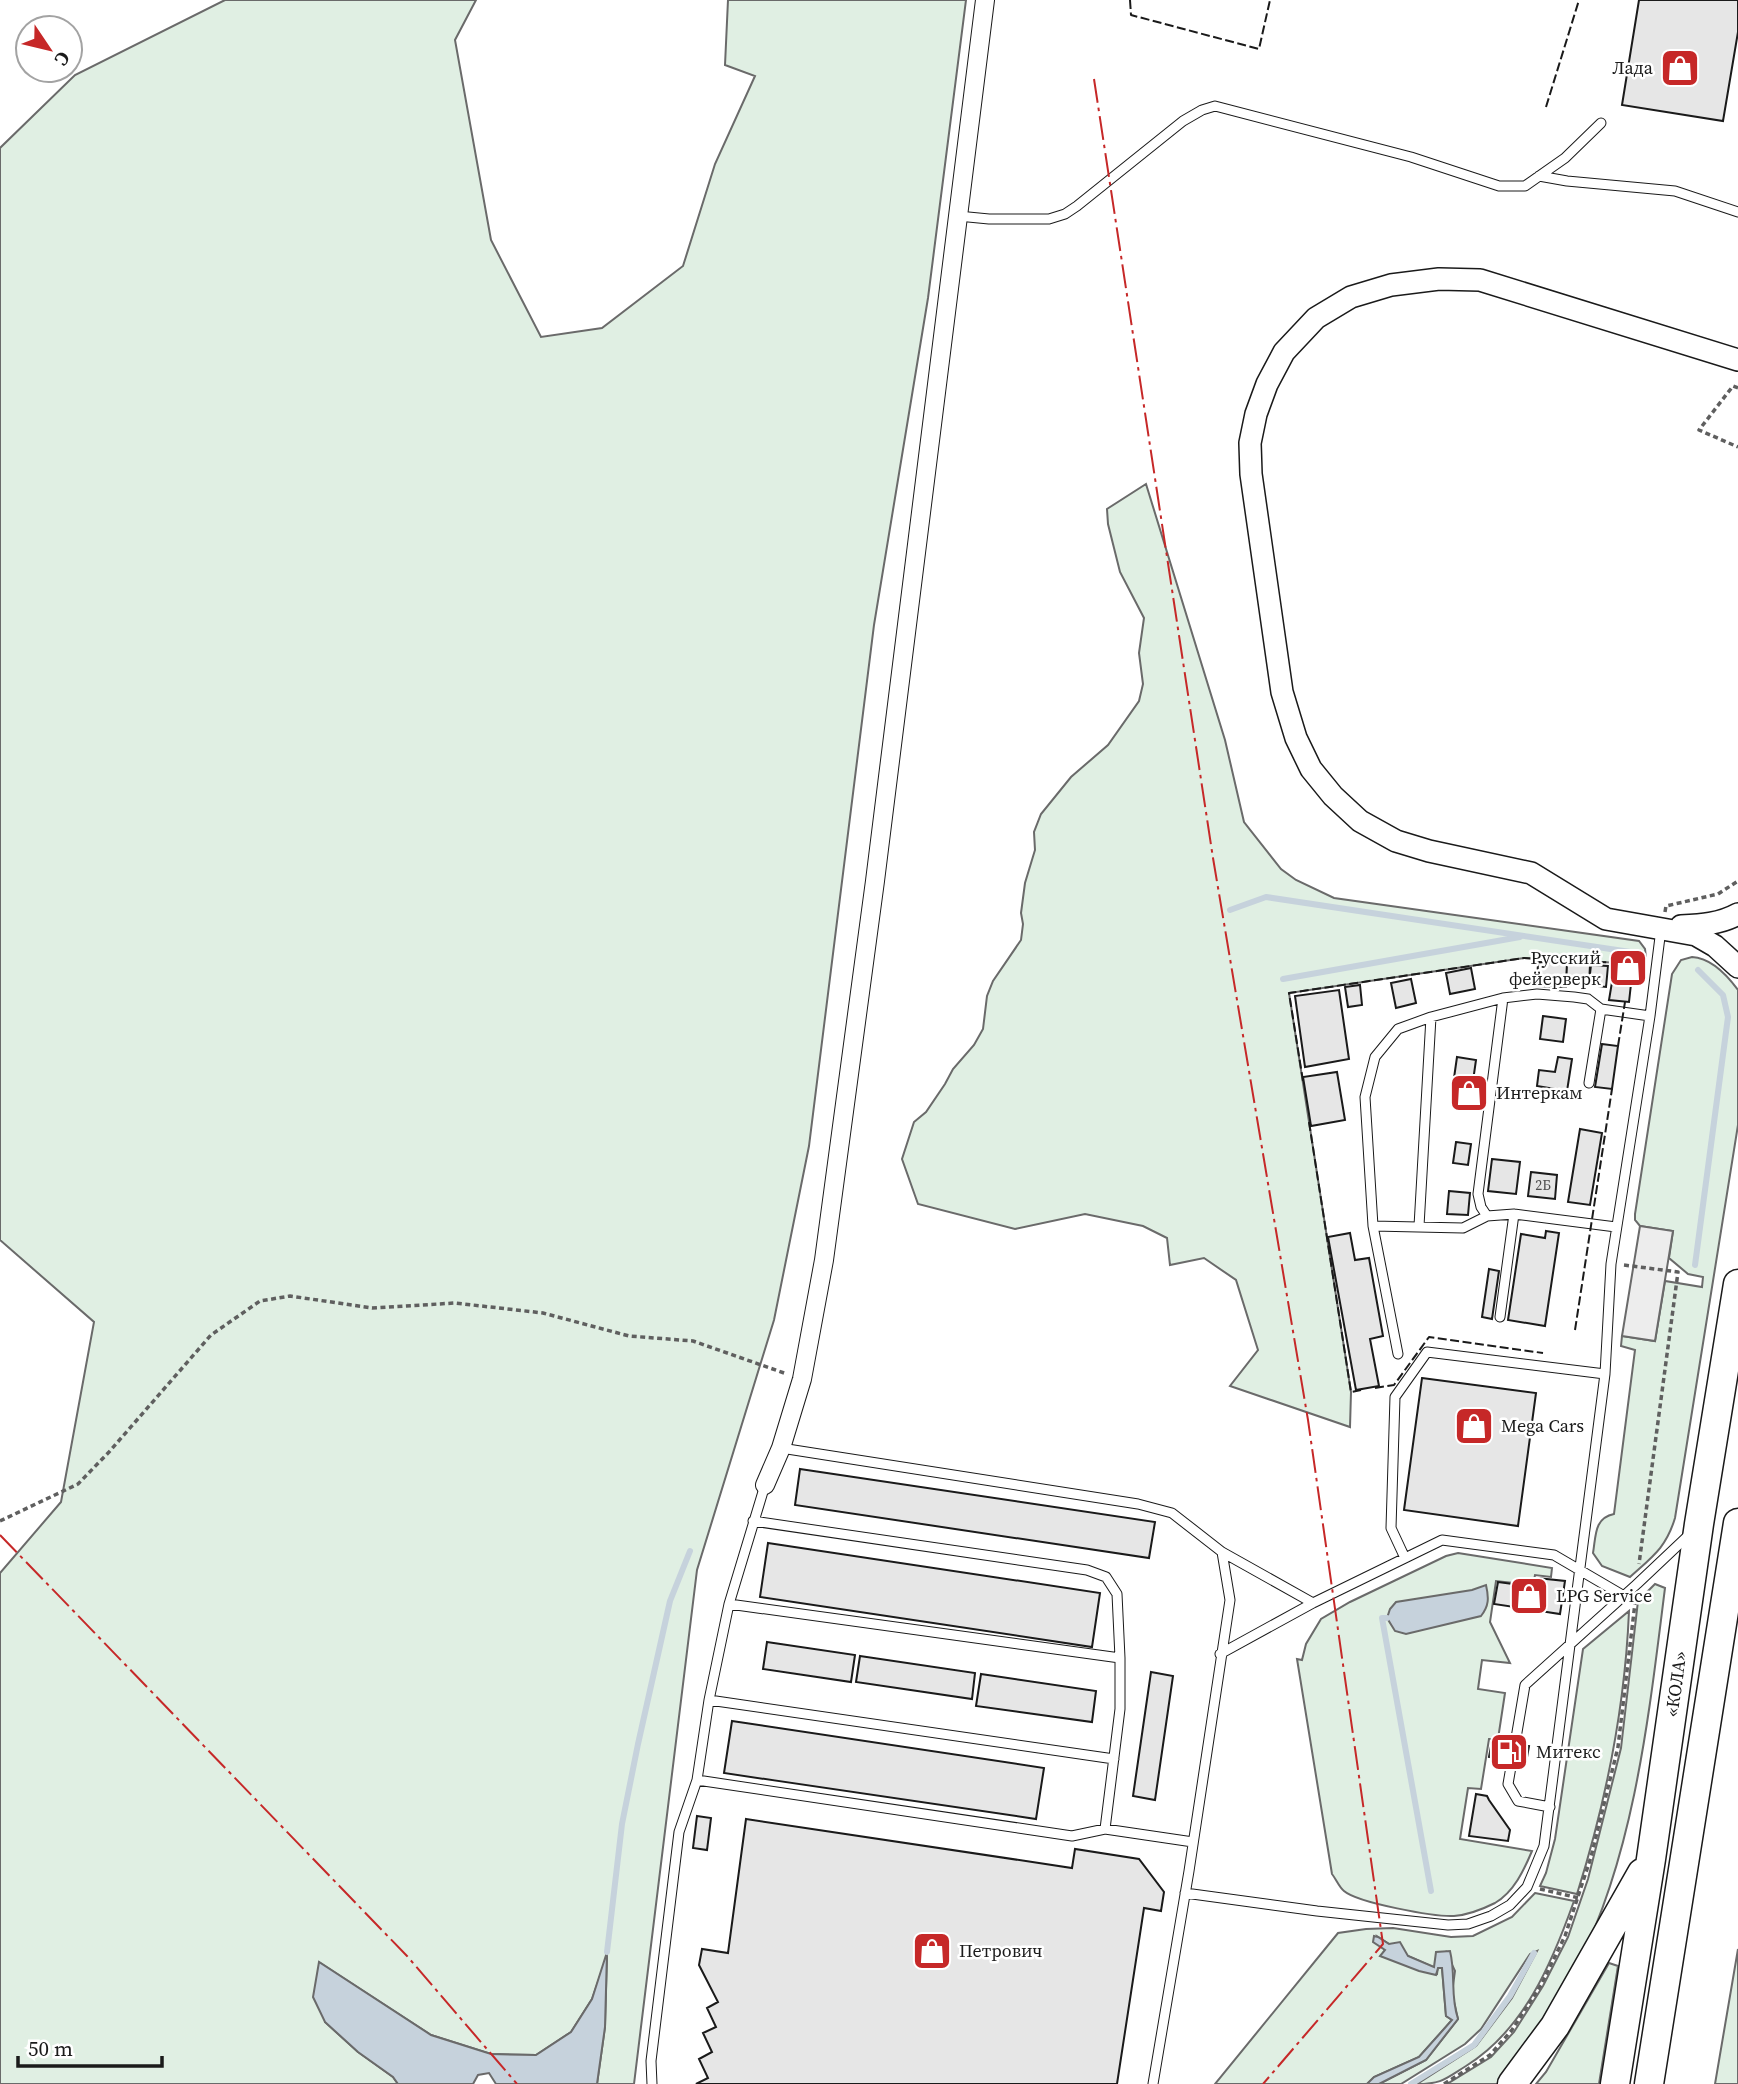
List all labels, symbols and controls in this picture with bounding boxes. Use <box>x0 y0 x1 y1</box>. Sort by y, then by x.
north arrow <box>14 14 84 84</box>
text: С <box>49 46 77 71</box>
shop icon: Лада <box>1659 47 1701 89</box>
place label: Лада <box>1612 55 1654 80</box>
place label: Русский фейерверк <box>1509 945 1601 991</box>
shop icon: Русский фейерверк <box>1607 947 1649 989</box>
shop icon: Интеркам <box>1448 1072 1490 1114</box>
place label: Интеркам <box>1496 1080 1583 1105</box>
house number: 2Б <box>1535 1175 1551 1195</box>
shop icon: Mega Cars <box>1453 1405 1495 1447</box>
place label: Mega Cars <box>1501 1413 1584 1438</box>
shop icon: LPG Service <box>1508 1575 1550 1617</box>
place label: LPG Service <box>1556 1583 1652 1608</box>
street label: «КОЛА» <box>1659 1650 1692 1718</box>
fuel station icon: Митекс <box>1488 1731 1530 1773</box>
place label: Митекс <box>1536 1739 1601 1764</box>
shop icon: Петрович <box>911 1930 953 1972</box>
place label: Петрович <box>959 1938 1043 1963</box>
scale bar <box>18 2024 161 2068</box>
text: 50 m <box>28 2034 73 2063</box>

